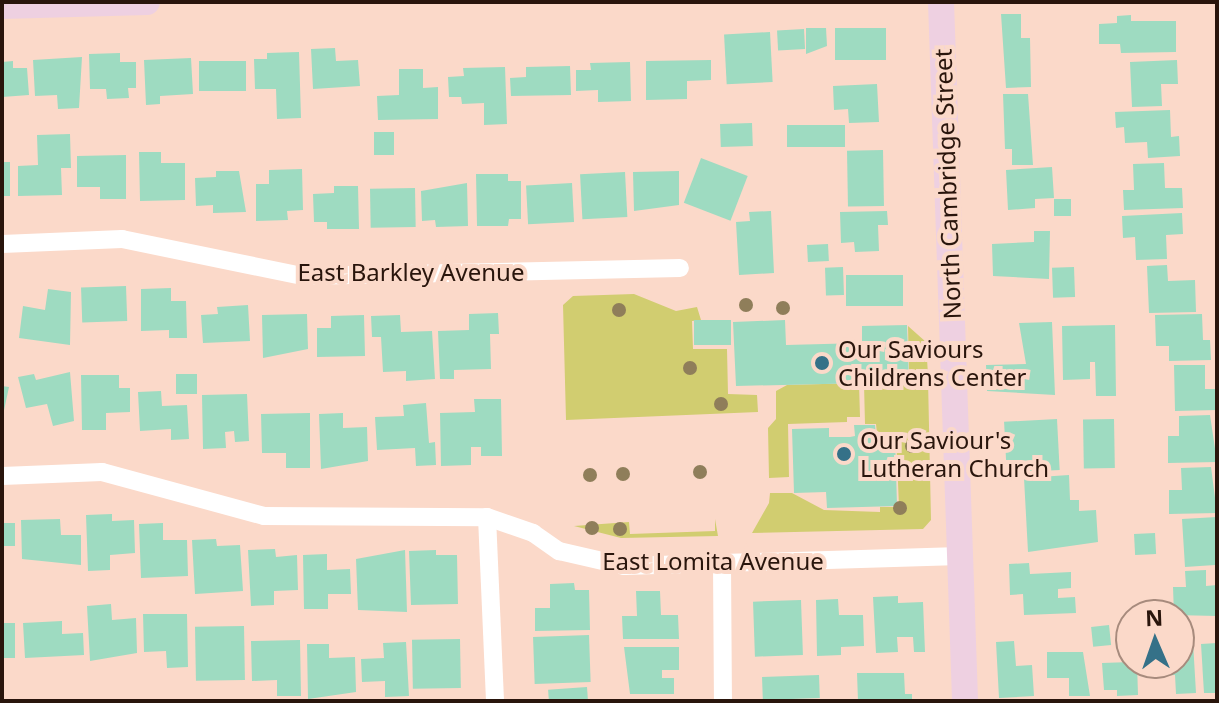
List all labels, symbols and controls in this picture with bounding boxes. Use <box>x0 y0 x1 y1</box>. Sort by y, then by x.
street label: North Cambridge Street <box>928 48 966 320</box>
street label: East Barkley Avenue <box>298 258 524 286</box>
place label: Our Saviours Childrens Center <box>838 335 1026 391</box>
marker: Our Saviours Childrens Center <box>813 354 831 372</box>
place label: Our Saviour's Lutheran Church <box>860 426 1049 482</box>
marker: Our Saviour's Lutheran Church <box>835 445 853 463</box>
street label: East Lomita Avenue <box>602 547 824 575</box>
north arrow <box>1115 599 1195 679</box>
text: N <box>1145 602 1164 632</box>

